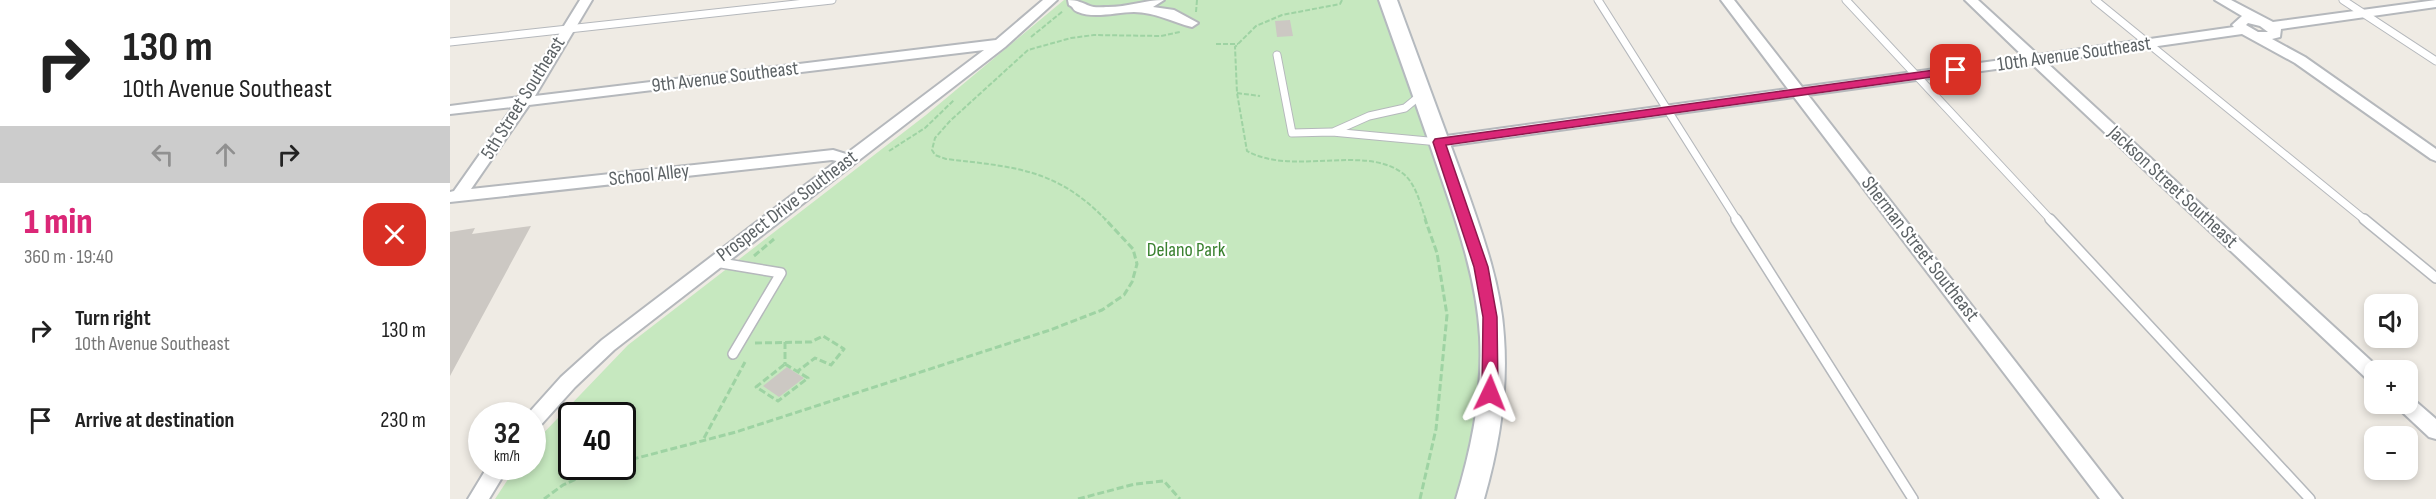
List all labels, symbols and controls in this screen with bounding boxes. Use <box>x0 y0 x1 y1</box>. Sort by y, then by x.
text: 130 m <box>123 22 213 73</box>
icon: right <box>24 24 102 102</box>
street label: 10th Avenue Southeast <box>1996 31 2152 77</box>
street label: 5th Street Southeast <box>476 32 570 164</box>
pin <box>1930 44 1981 95</box>
icon: arrive <box>1939 53 1972 86</box>
street label: 9th Avenue Southeast <box>650 56 800 98</box>
text: 10th Avenue Southeast <box>123 73 332 105</box>
street label: Jackson Street Southeast <box>2102 120 2243 253</box>
icon: left <box>146 138 179 171</box>
icon: ahead <box>209 138 242 171</box>
icon: right <box>272 138 305 171</box>
street label: Prospect Drive Southeast <box>712 145 862 267</box>
street label: School Alley <box>608 159 691 191</box>
street label: Sherman Street Southeast <box>1856 172 1984 326</box>
text: 1 min <box>24 201 92 244</box>
button: close <box>363 203 426 266</box>
park label: Delano Park <box>1147 238 1226 262</box>
text: 360 m · 19:40 <box>24 245 113 269</box>
map controls <box>2364 294 2418 480</box>
button: sound <box>2364 294 2418 348</box>
text: Turn right <box>75 305 151 332</box>
icon: right <box>24 314 57 347</box>
text: 130 m <box>382 317 426 344</box>
text: 10th Avenue Southeast <box>75 332 230 356</box>
button: + <box>2364 360 2418 414</box>
position arrow <box>1458 361 1522 425</box>
speed limit sign: 40 <box>558 402 636 480</box>
icon: arrive <box>24 404 57 437</box>
text: Arrive at destination <box>75 407 234 434</box>
text: 230 m <box>380 407 426 434</box>
text: 32 <box>494 416 520 452</box>
button: − <box>2364 426 2418 480</box>
text: km/h <box>494 447 520 466</box>

